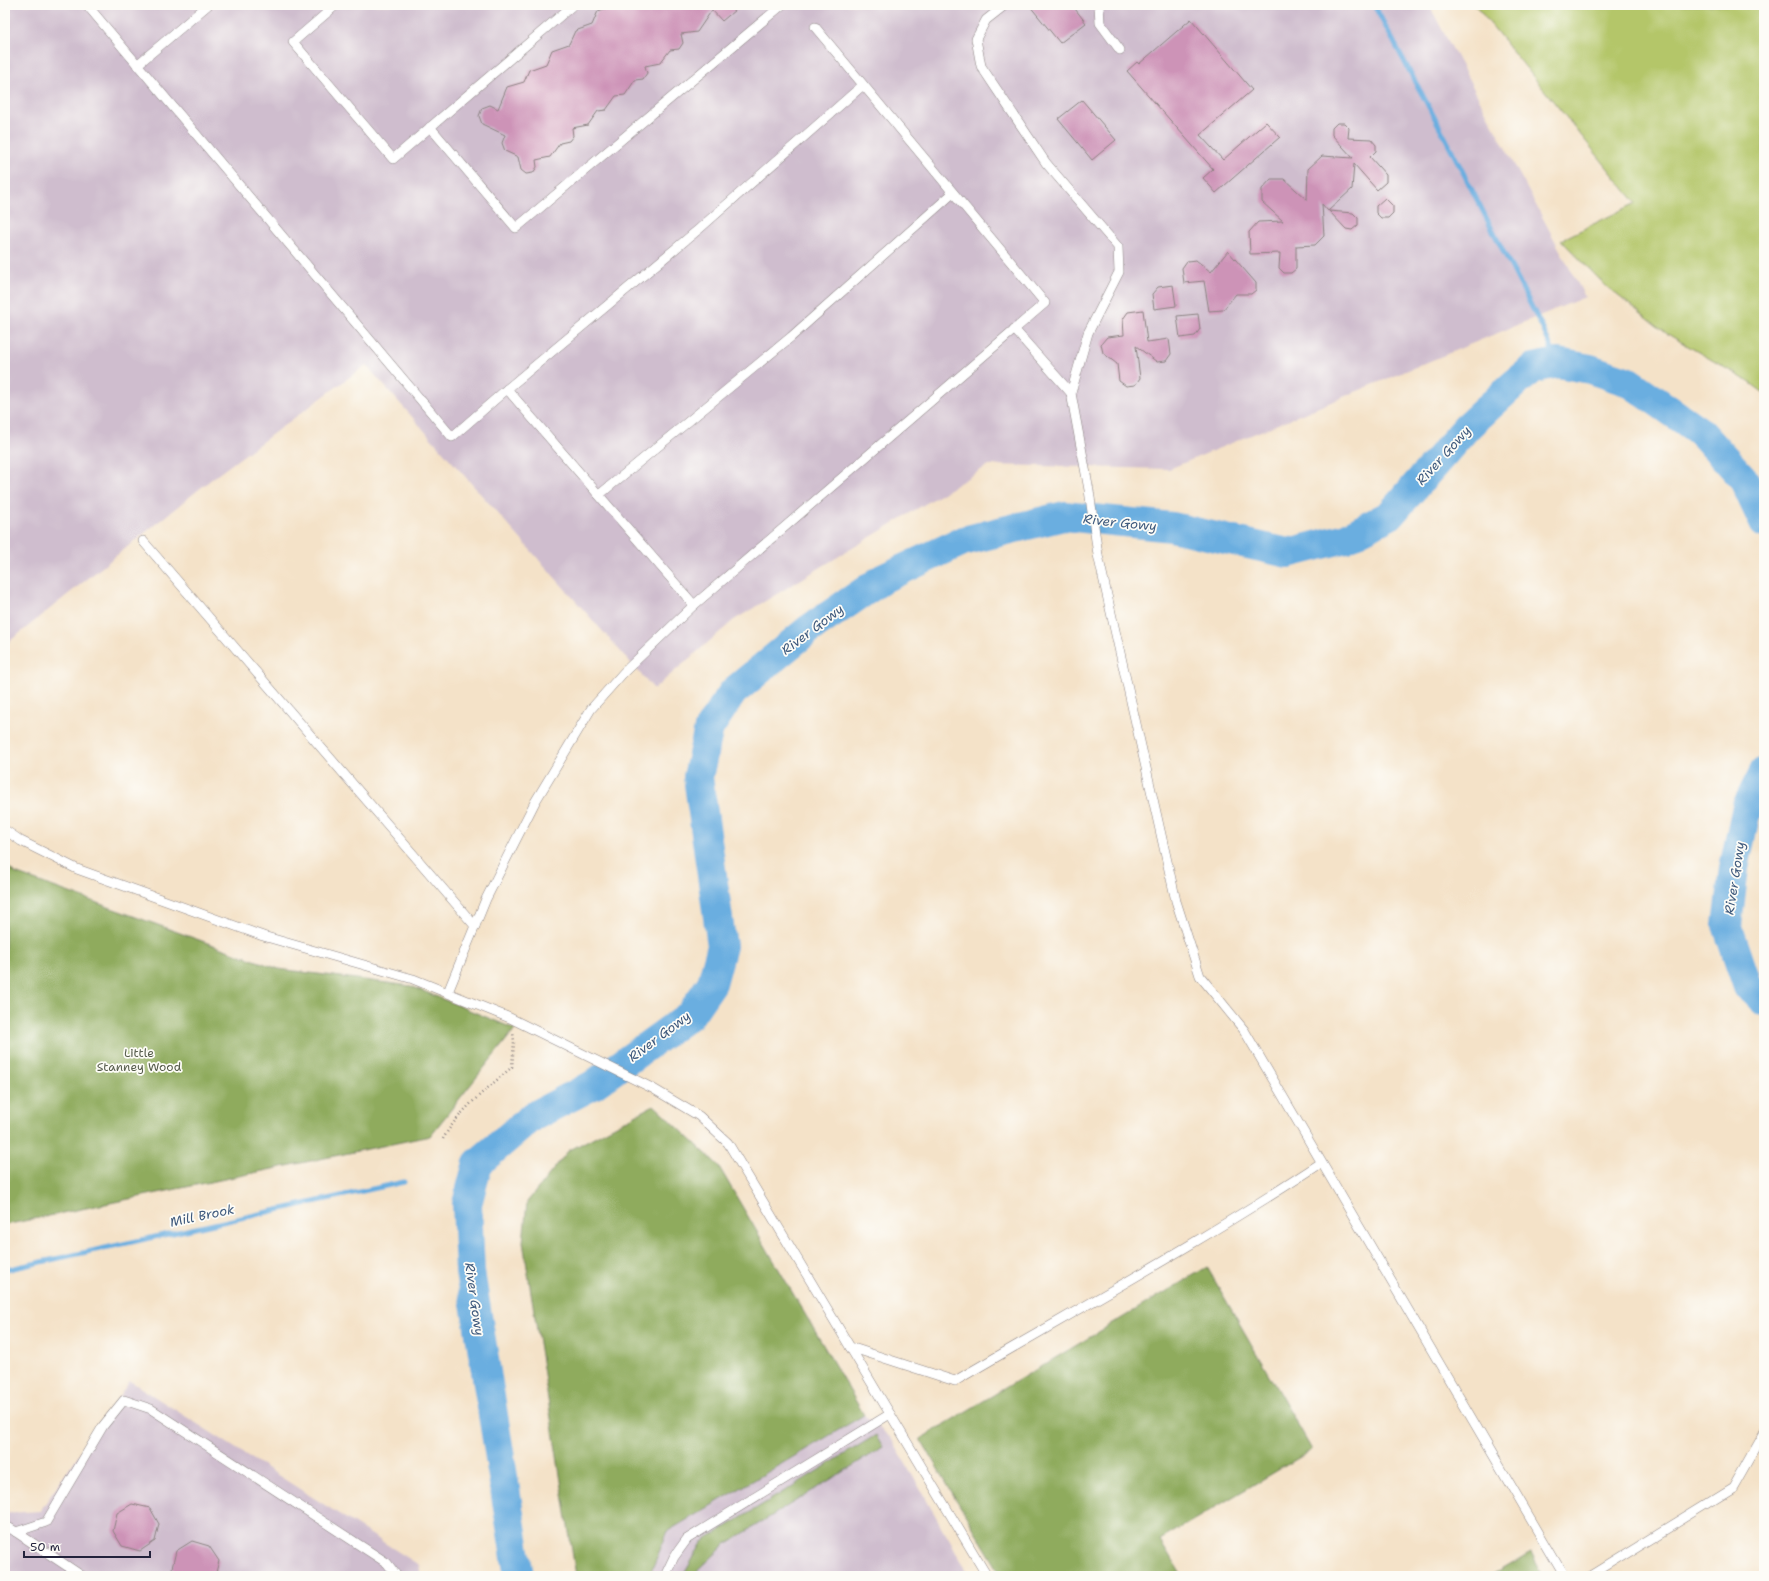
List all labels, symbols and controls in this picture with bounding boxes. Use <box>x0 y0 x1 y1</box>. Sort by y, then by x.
water label: River Gowy <box>1412 422 1474 488</box>
water label: River Gowy <box>1082 510 1158 535</box>
water label: River Gowy <box>778 600 847 658</box>
water label: River Gowy <box>1720 840 1749 916</box>
water label: River Gowy <box>625 1007 694 1065</box>
park label: Little Stanney Wood <box>97 1045 182 1075</box>
water label: Mill Brook <box>168 1200 236 1231</box>
water label: River Gowy <box>461 1261 488 1337</box>
scale bar <box>24 1533 150 1559</box>
text: 50 m <box>30 1539 60 1555</box>

